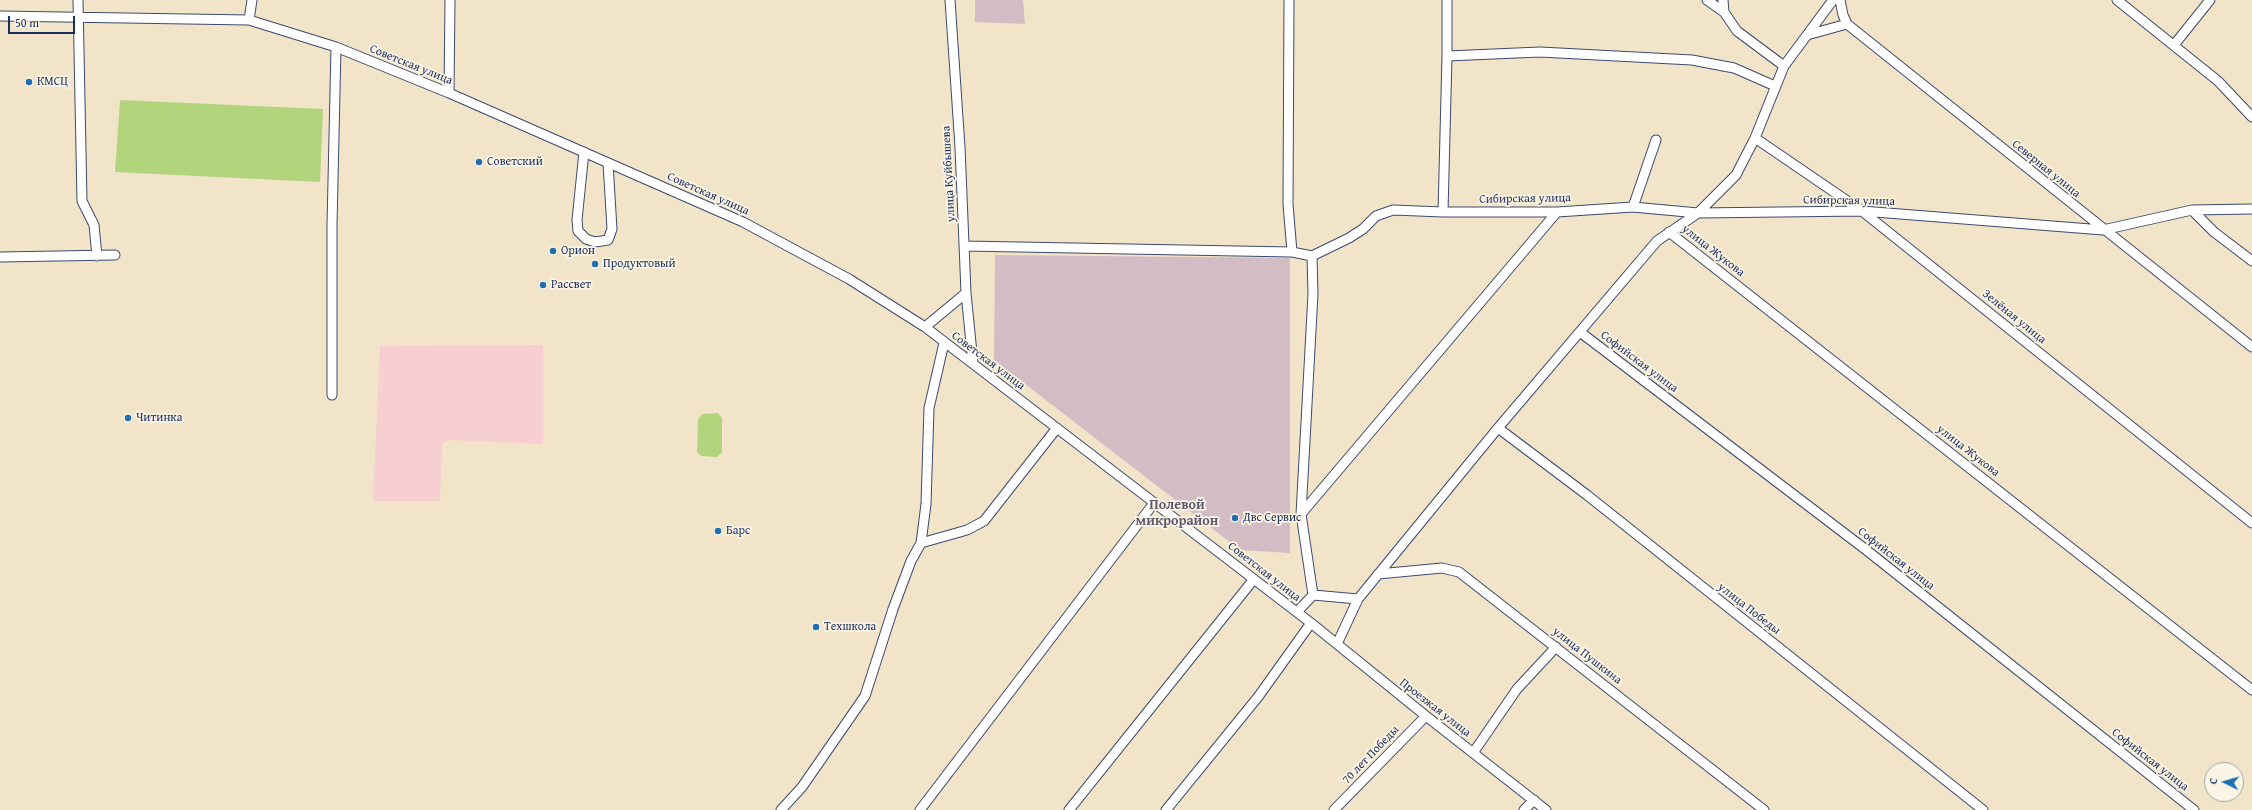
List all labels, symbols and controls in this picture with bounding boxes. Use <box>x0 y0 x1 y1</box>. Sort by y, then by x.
scale bar <box>10 8 77 34</box>
text: 50 m <box>15 14 39 31</box>
street label: Советская улица <box>367 42 455 88</box>
place label: КМСЦ <box>37 75 68 89</box>
marker: КМСЦ <box>24 77 34 87</box>
street label: улица Куйбышева <box>939 125 959 223</box>
street label: Северная улица <box>2009 137 2083 201</box>
place label: Советский <box>487 155 543 169</box>
marker: Советский <box>474 157 484 167</box>
street label: Советская улица <box>665 169 751 219</box>
street label: Сибирская улица <box>1479 191 1571 207</box>
street label: Сибирская улица <box>1803 193 1895 209</box>
street label: улица Жукова <box>1679 222 1747 280</box>
place label: Орион <box>561 244 595 258</box>
marker: Орион <box>548 246 558 256</box>
place label: Продуктовый <box>603 257 676 271</box>
marker: Продуктовый <box>590 259 600 269</box>
place label: Рассвет <box>551 278 591 292</box>
marker: Рассвет <box>538 280 548 290</box>
street label: Зелёная улица <box>1979 287 2049 347</box>
street label: Софийская улица <box>1597 328 1681 396</box>
street label: Советская улица <box>948 329 1028 393</box>
place label: Читинка <box>136 411 182 425</box>
marker: Читинка <box>123 413 133 423</box>
street label: улица Жукова <box>1934 422 2002 480</box>
district label: Полевой микрорайон <box>1136 497 1218 530</box>
place label: Двс Сервис <box>1243 511 1301 525</box>
marker: Двс Сервис <box>1230 513 1240 523</box>
place label: Барс <box>726 524 750 538</box>
street label: Софийская улица <box>1855 525 1937 593</box>
marker: Барс <box>713 526 723 536</box>
street label: Советская улица <box>1225 539 1303 605</box>
street label: улица Победы <box>1715 580 1783 638</box>
place label: Техшкола <box>824 620 876 634</box>
marker: Техшкола <box>811 622 821 632</box>
street label: улица Пушкина <box>1549 624 1625 688</box>
street label: Проезжая улица <box>1396 676 1474 740</box>
street label: 70 лет Победы <box>1340 723 1402 787</box>
street label: Софийская улица <box>2109 726 2191 794</box>
north arrow <box>2204 762 2244 802</box>
text: С <box>2205 777 2221 785</box>

